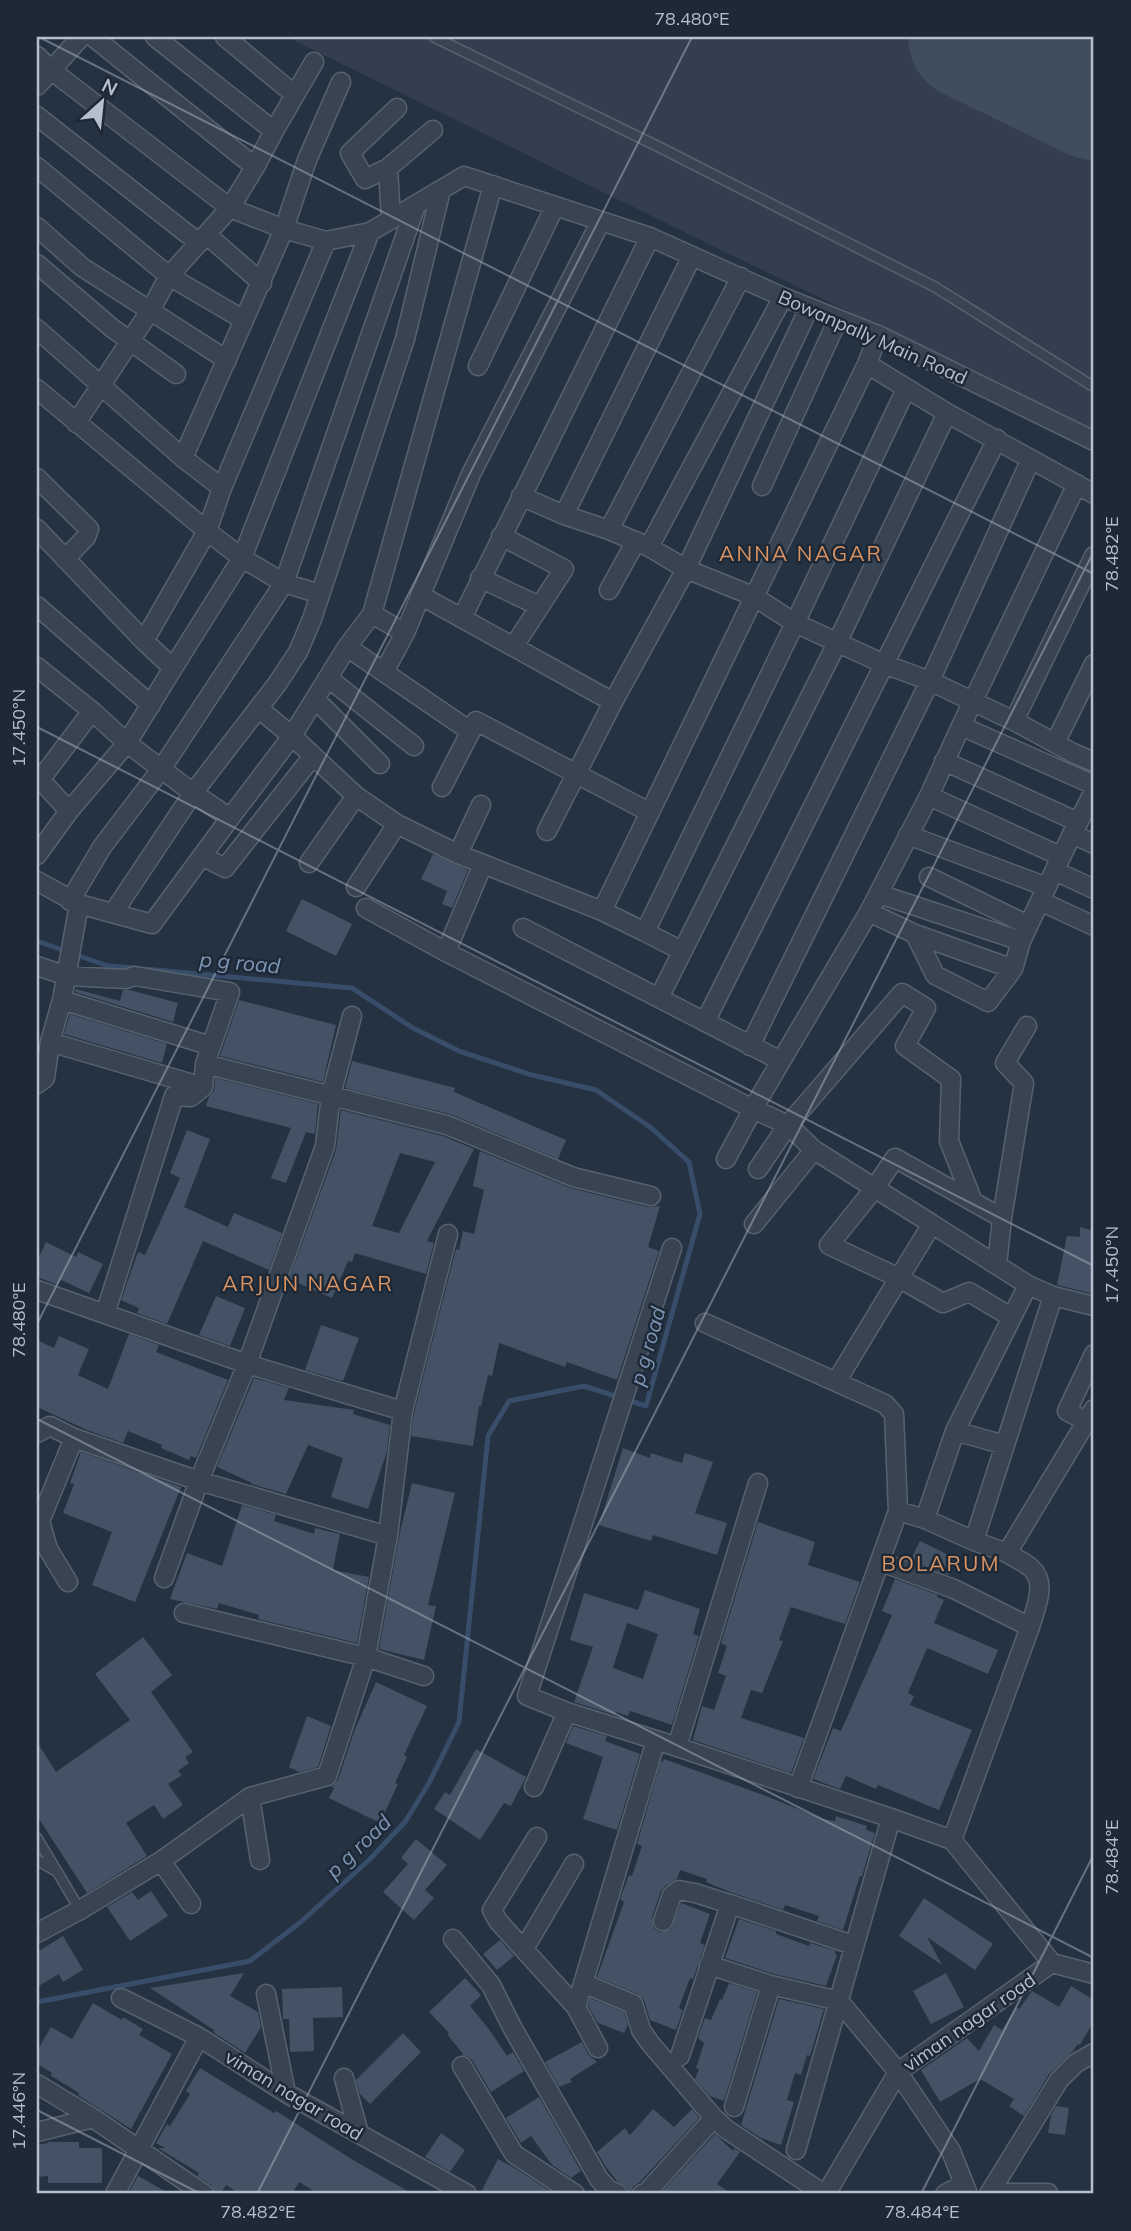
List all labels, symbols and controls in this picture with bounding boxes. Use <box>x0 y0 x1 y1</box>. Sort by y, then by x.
text: 78.480°E <box>654 7 730 30</box>
north arrow <box>66 66 136 136</box>
text: N <box>98 73 122 101</box>
street label: Bowanpally Main Road <box>775 284 971 390</box>
text: 78.482°E <box>1100 516 1123 592</box>
district label: ANNA NAGAR <box>719 540 883 566</box>
text: 17.450°N <box>7 689 30 767</box>
water label: p g road <box>199 946 282 979</box>
text: 17.450°N <box>1100 1226 1123 1304</box>
district label: ARJUN NAGAR <box>222 1270 394 1296</box>
text: 78.480°E <box>7 1282 30 1358</box>
water label: p g road <box>623 1303 671 1388</box>
district label: BOLARUM <box>882 1550 1000 1576</box>
water label: p g road <box>320 1808 396 1883</box>
text: 78.484°E <box>1100 1819 1123 1895</box>
street label: viman nagar road <box>898 1967 1040 2077</box>
street label: viman nagar road <box>221 2044 367 2146</box>
text: 17.446°N <box>7 2072 30 2150</box>
text: 78.482°E <box>220 2200 296 2223</box>
text: 78.484°E <box>884 2200 960 2223</box>

